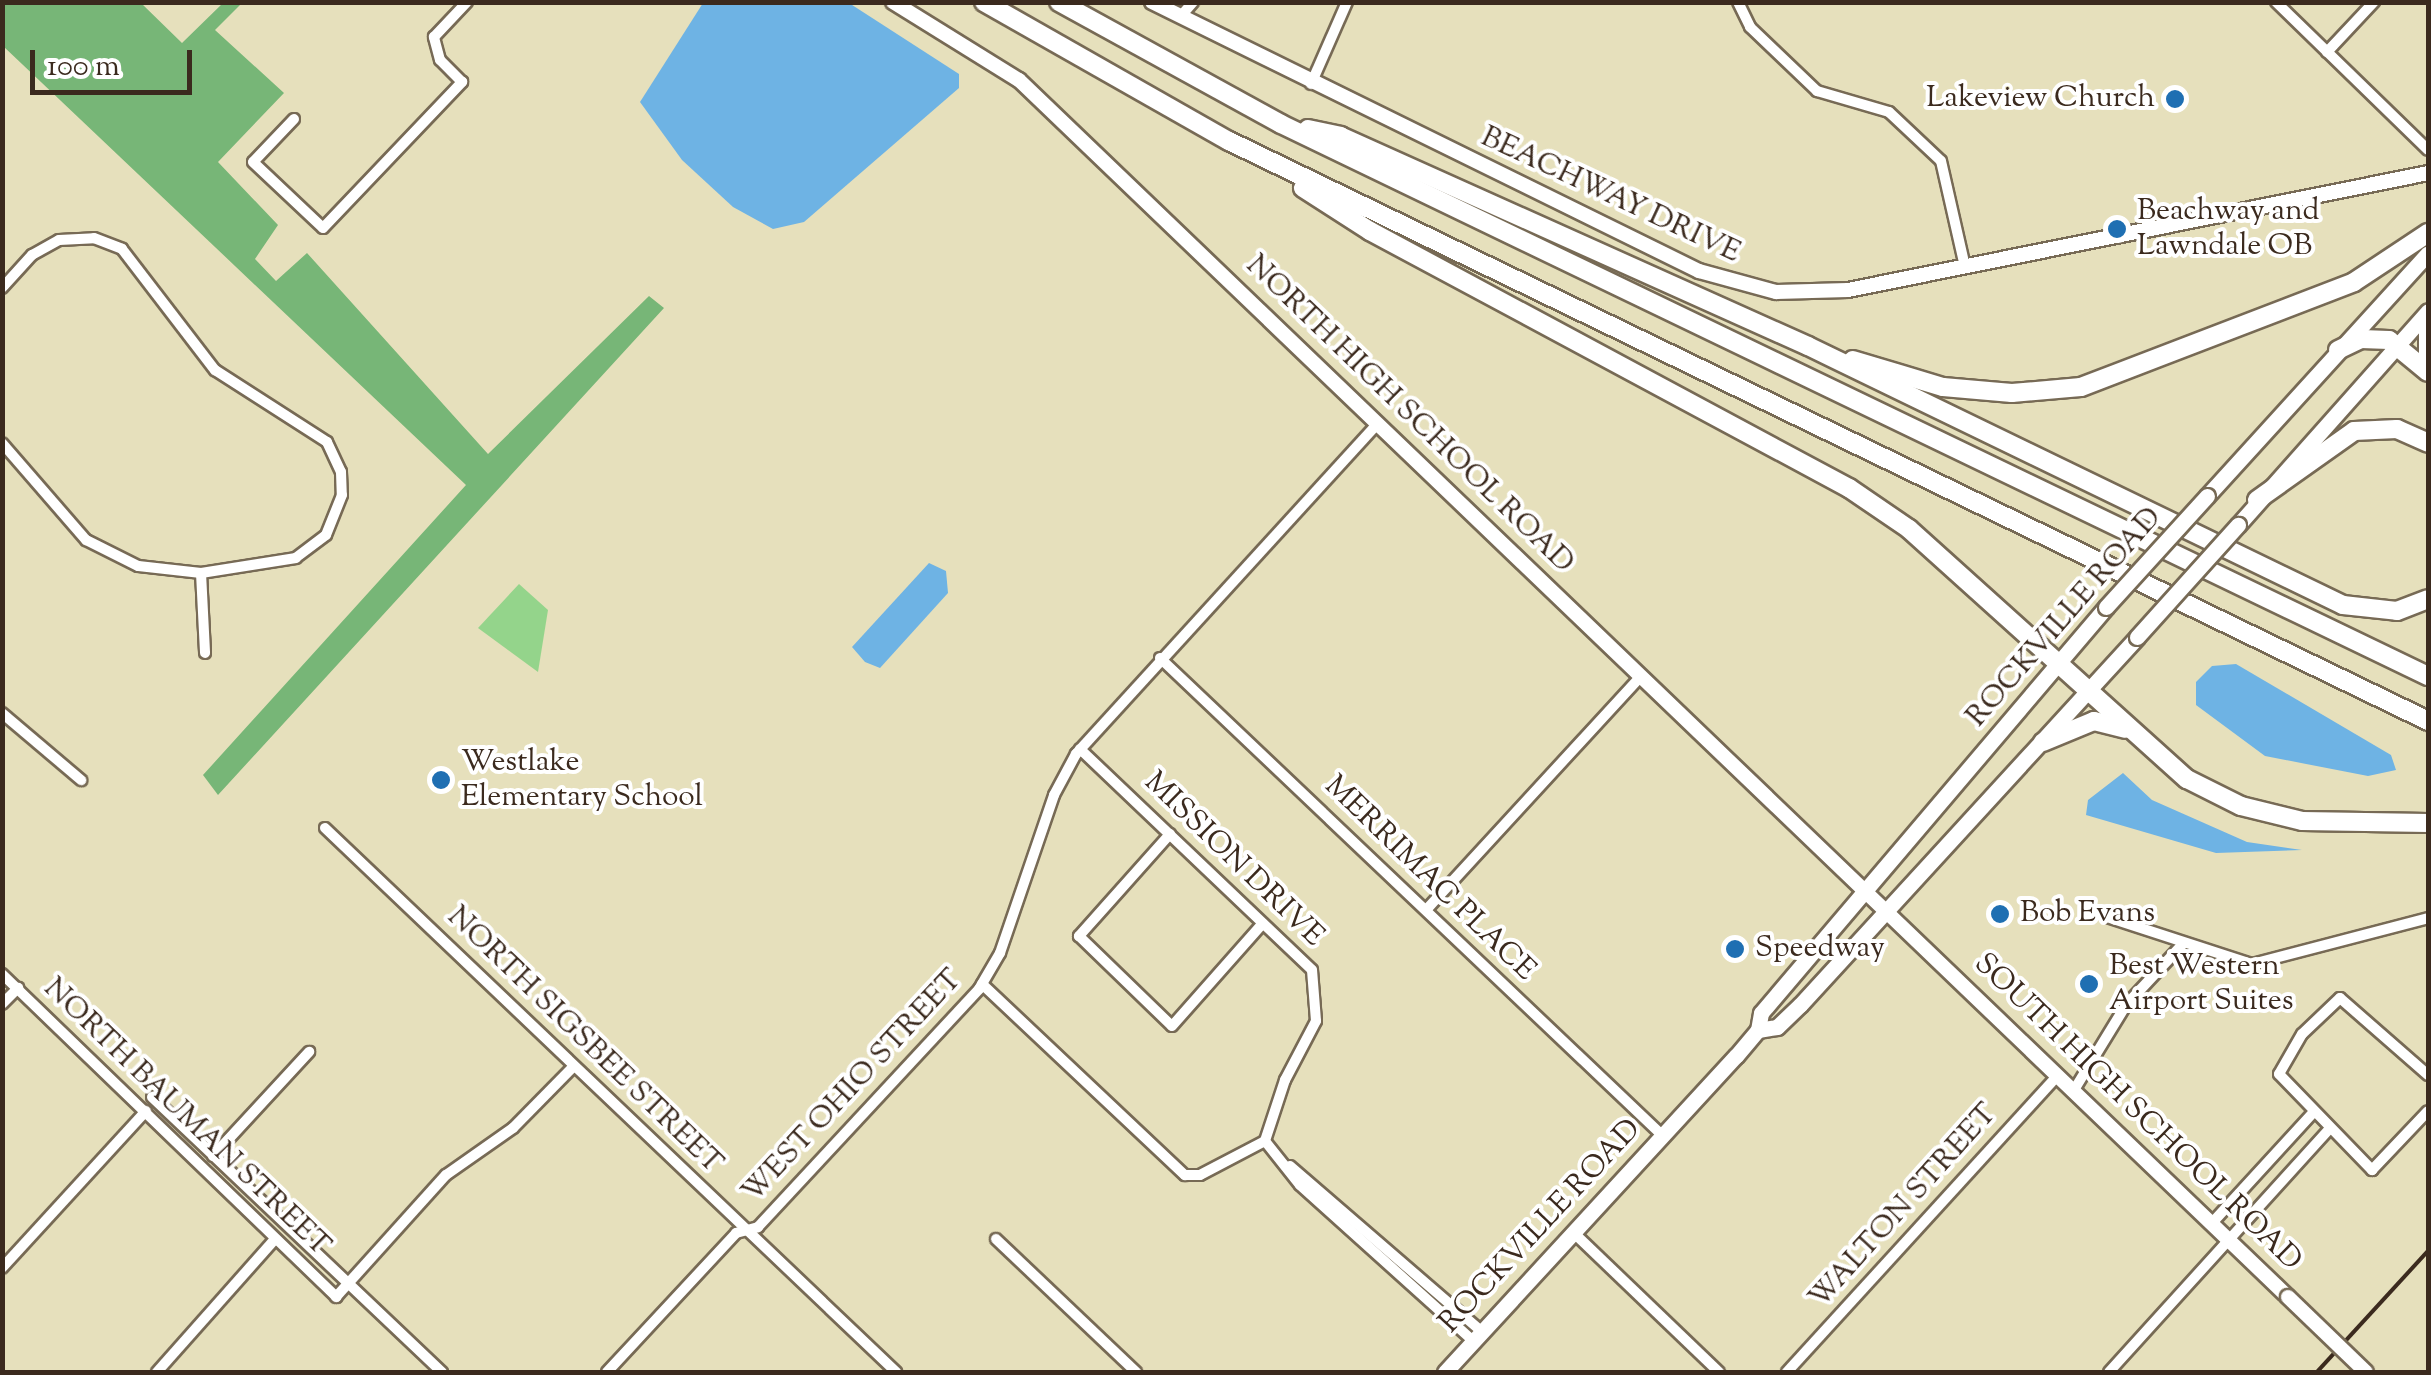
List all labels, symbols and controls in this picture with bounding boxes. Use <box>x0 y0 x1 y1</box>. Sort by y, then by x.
scale bar <box>35 30 198 92</box>
text: 100 m <box>47 46 120 89</box>
place label: Lakeview Church <box>1926 81 2155 117</box>
marker: Lakeview Church <box>2164 88 2186 110</box>
street label: BEACHWAY DRIVE <box>1475 120 1745 272</box>
place label: Beachway and Lawndale OB <box>2137 194 2319 264</box>
marker: Beachway and Lawndale OB <box>2106 218 2128 240</box>
street label: NORTH HIGH SCHOOL ROAD <box>1237 248 1581 582</box>
street label: ROCKVILLE ROAD <box>1960 501 2170 735</box>
place label: Westlake Elementary School <box>461 745 703 816</box>
street label: MISSION DRIVE <box>1136 765 1330 955</box>
marker: Westlake Elementary School <box>430 769 452 791</box>
street label: MERRIMAC PLACE <box>1316 769 1542 989</box>
place label: Bob Evans <box>2020 896 2155 932</box>
street label: NORTH SIGSBEE STREET <box>439 900 729 1182</box>
marker: Bob Evans <box>1989 903 2011 925</box>
place label: Speedway <box>1755 931 1885 967</box>
marker: Speedway <box>1724 938 1746 960</box>
street label: SOUTH HIGH SCHOOL ROAD <box>1966 947 2308 1279</box>
place label: Best Western Airport Suites <box>2109 949 2293 1020</box>
street label: WEST OHIO STREET <box>736 963 970 1211</box>
street label: NORTH BAUMAN STREET <box>35 971 337 1265</box>
marker: Best Western Airport Suites <box>2078 973 2100 995</box>
street label: WALTON STREET <box>1803 1097 2005 1317</box>
street label: ROCKVILLE ROAD <box>1433 1113 1649 1341</box>

